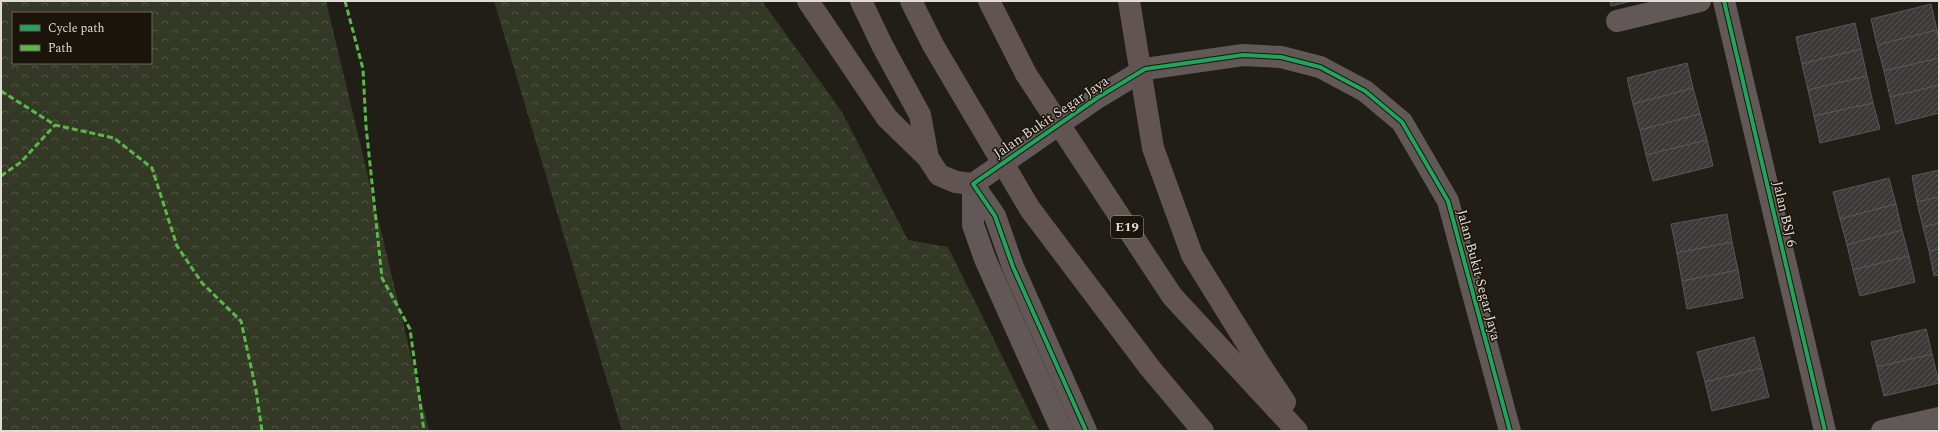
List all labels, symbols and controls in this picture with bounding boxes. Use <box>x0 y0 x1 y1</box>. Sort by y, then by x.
legend <box>12 12 152 64</box>
text: Cycle path <box>48 19 105 38</box>
text: Path <box>48 39 73 58</box>
street label: Jalan Bukit Segar Jaya <box>989 70 1113 163</box>
street label: Jalan BSJ 6 <box>1767 179 1803 249</box>
street label: Jalan Bukit Segar Jaya <box>1451 207 1507 343</box>
road number: E19 <box>1111 216 1143 238</box>

